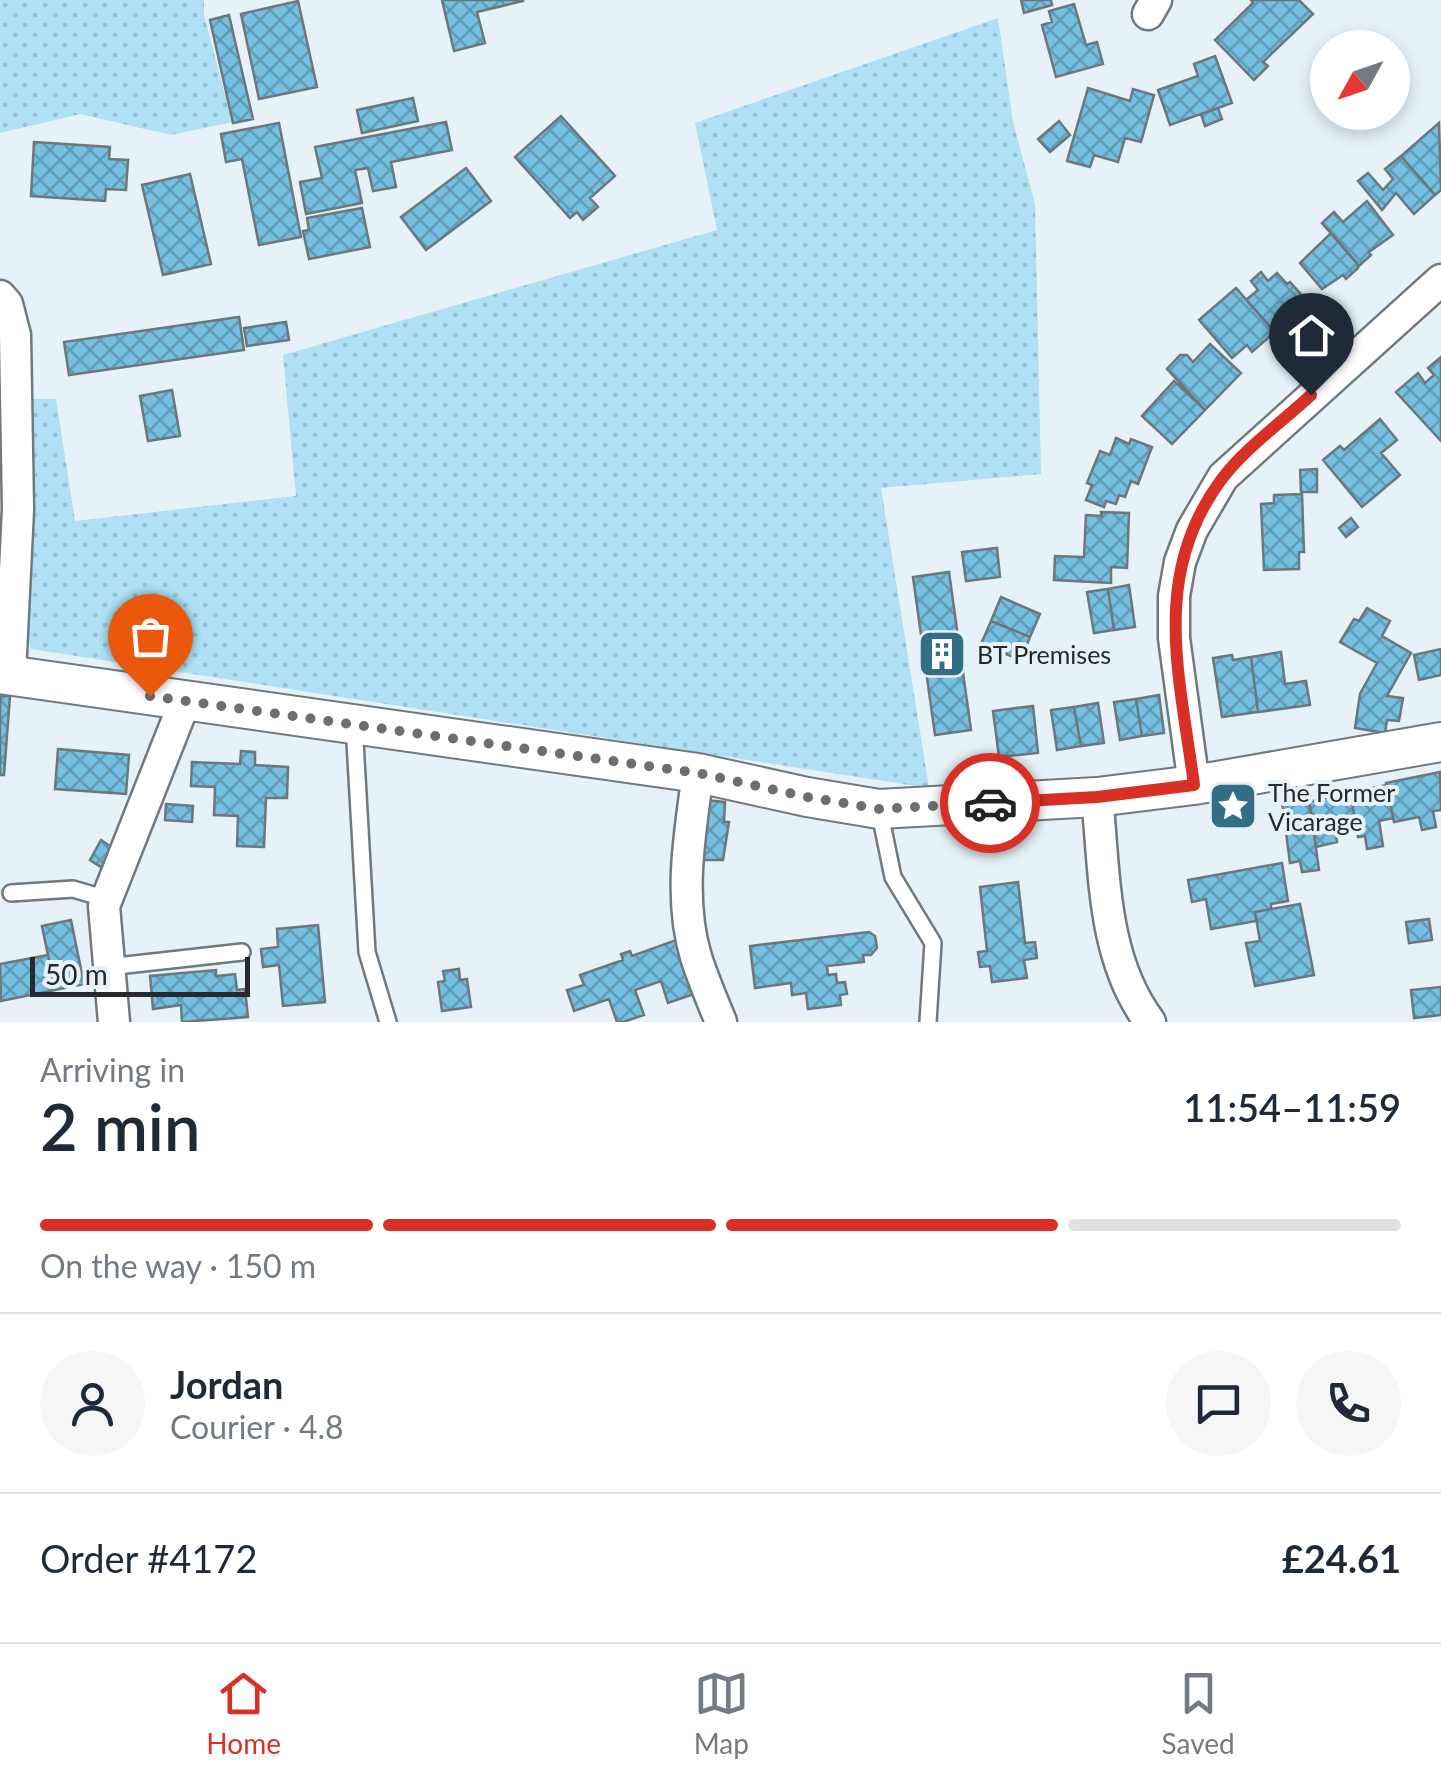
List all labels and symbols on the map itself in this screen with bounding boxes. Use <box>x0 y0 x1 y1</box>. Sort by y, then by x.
north arrow <box>1310 30 1410 130</box>
pin <box>1269 293 1354 396</box>
pin <box>108 594 193 697</box>
building icon: BT Premises <box>916 628 968 680</box>
place label: BT Premises <box>977 639 1111 669</box>
courier <box>940 753 1040 853</box>
place label: The Former Vicarage <box>1268 777 1395 836</box>
place icon: The Former Vicarage <box>1207 780 1259 832</box>
scale bar <box>30 952 250 996</box>

